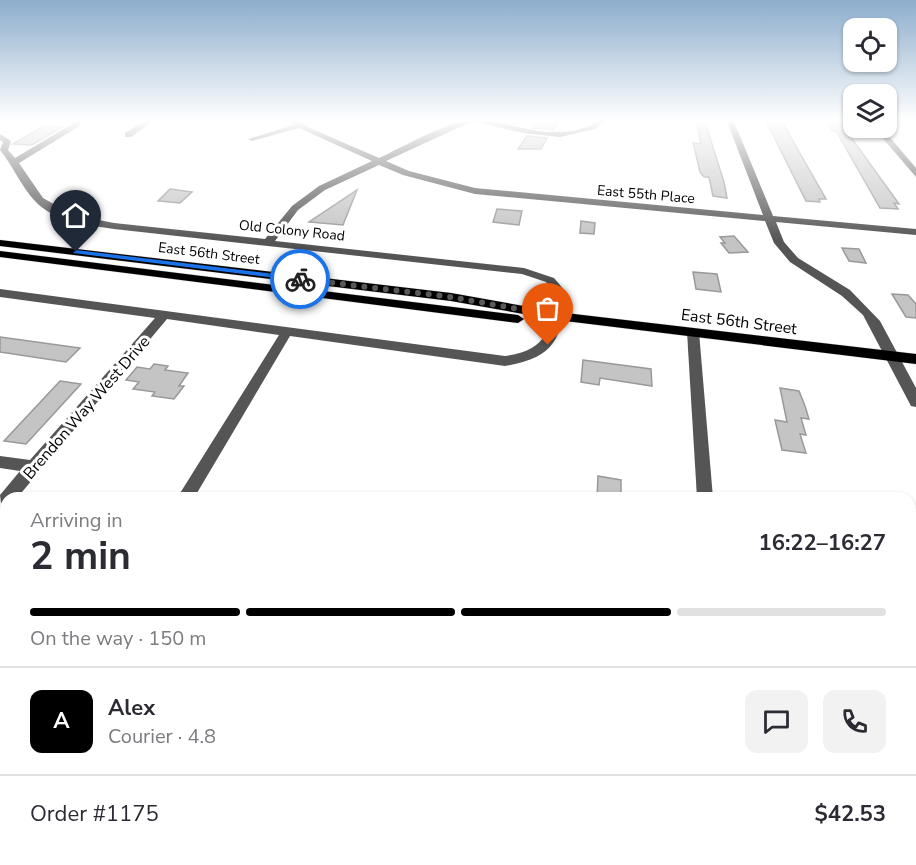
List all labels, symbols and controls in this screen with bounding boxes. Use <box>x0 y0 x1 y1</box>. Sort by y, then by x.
map controls <box>843 18 897 138</box>
button: locate <box>843 18 897 72</box>
button: layers <box>843 84 897 138</box>
street label: East 55th Place <box>596 181 696 208</box>
pin <box>50 190 101 252</box>
icon: home <box>59 199 92 232</box>
street label: Old Colony Road <box>238 215 346 246</box>
street label: East 56th Street <box>157 238 261 269</box>
courier <box>270 249 330 309</box>
icon: bike <box>284 263 317 296</box>
pin <box>522 283 573 345</box>
icon: bag <box>531 292 564 325</box>
street label: East 56th Street <box>680 304 799 340</box>
street label: Brendon Way West Drive <box>18 331 155 484</box>
text: Arriving in <box>30 507 123 534</box>
text: 16:22–16:27 <box>758 528 886 558</box>
text: 2 min <box>30 530 131 583</box>
text: On the way · 150 m <box>30 625 206 652</box>
button: chat <box>745 690 808 753</box>
button: phone <box>823 690 886 753</box>
text: Alex <box>108 693 155 723</box>
text: A <box>53 706 70 736</box>
text: Courier · 4.8 <box>108 723 216 750</box>
text: Order #1175 <box>30 799 159 829</box>
text: $42.53 <box>815 799 886 829</box>

